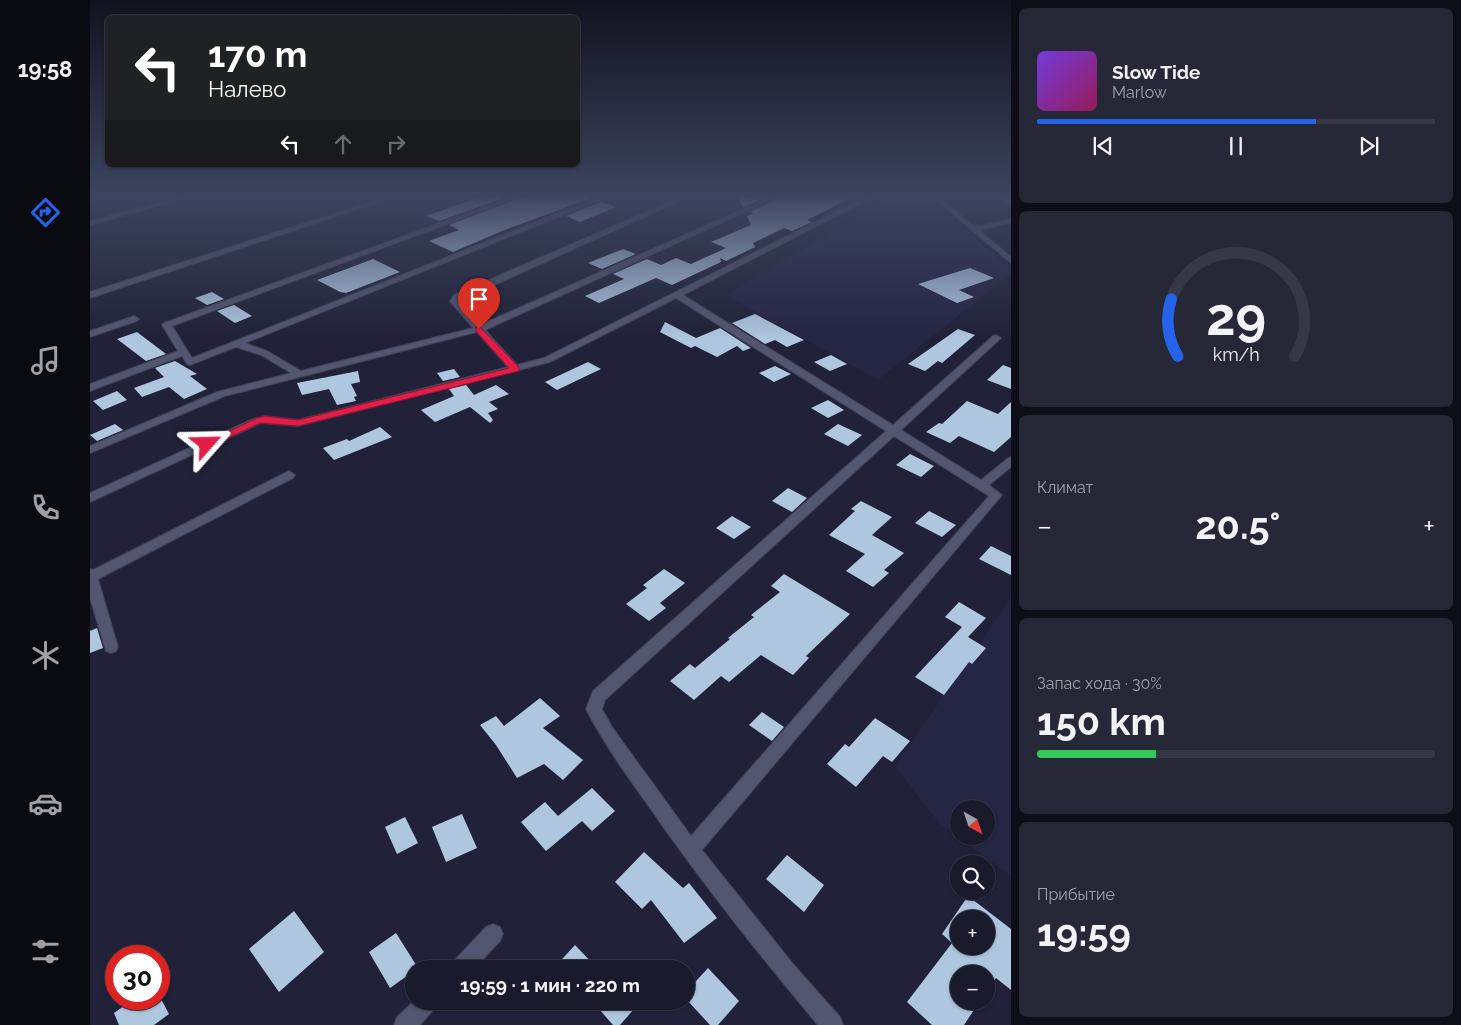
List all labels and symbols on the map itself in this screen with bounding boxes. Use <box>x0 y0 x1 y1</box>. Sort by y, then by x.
pin <box>458 278 500 329</box>
position arrow <box>180 417 232 469</box>
north arrow <box>950 800 995 845</box>
speed limit sign: 30 <box>105 945 170 1010</box>

